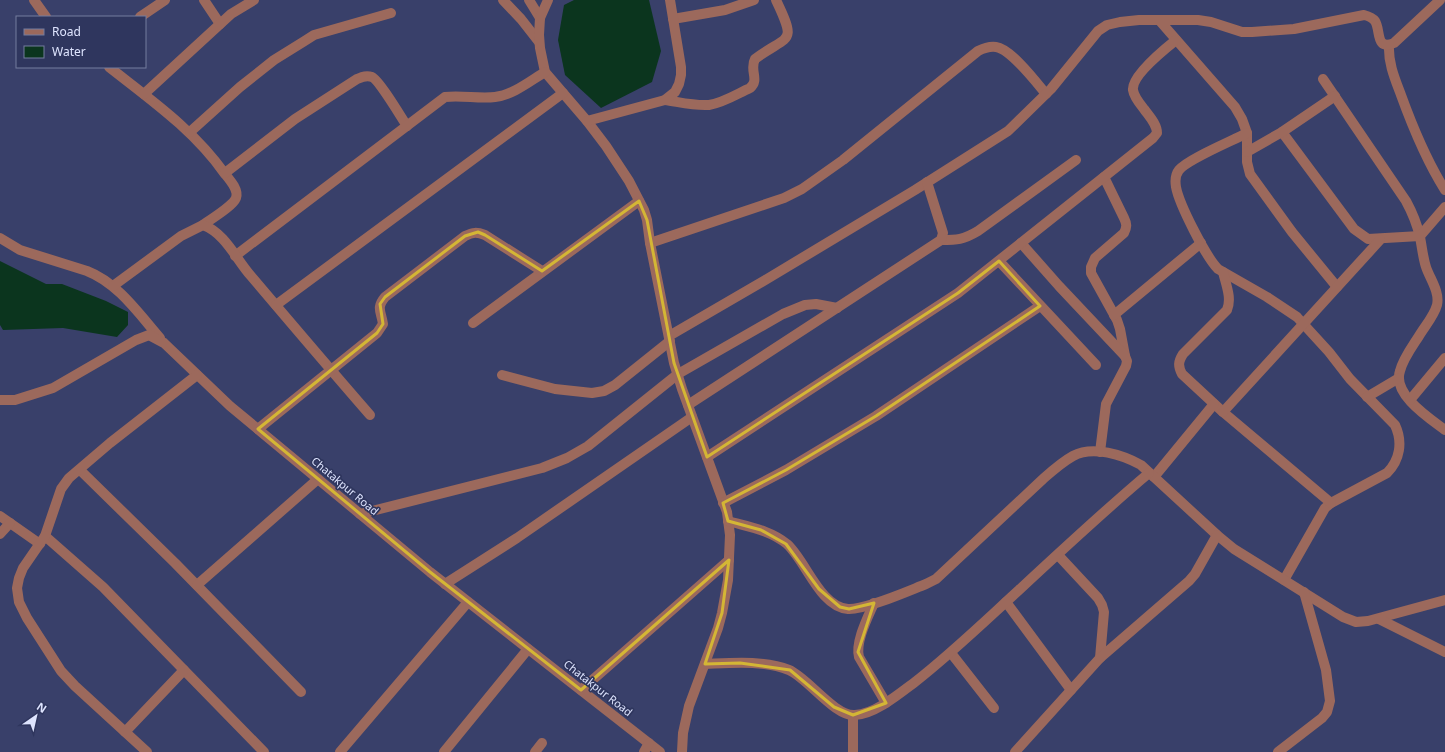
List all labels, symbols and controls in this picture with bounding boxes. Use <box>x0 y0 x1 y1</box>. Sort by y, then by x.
legend <box>16 16 146 68</box>
text: Road <box>52 23 81 40</box>
text: Water <box>52 43 86 60</box>
street label: Chatakpur Road <box>309 453 382 518</box>
street label: Chatakpur Road <box>561 656 636 719</box>
north arrow <box>16 696 56 736</box>
text: N <box>34 699 50 716</box>

